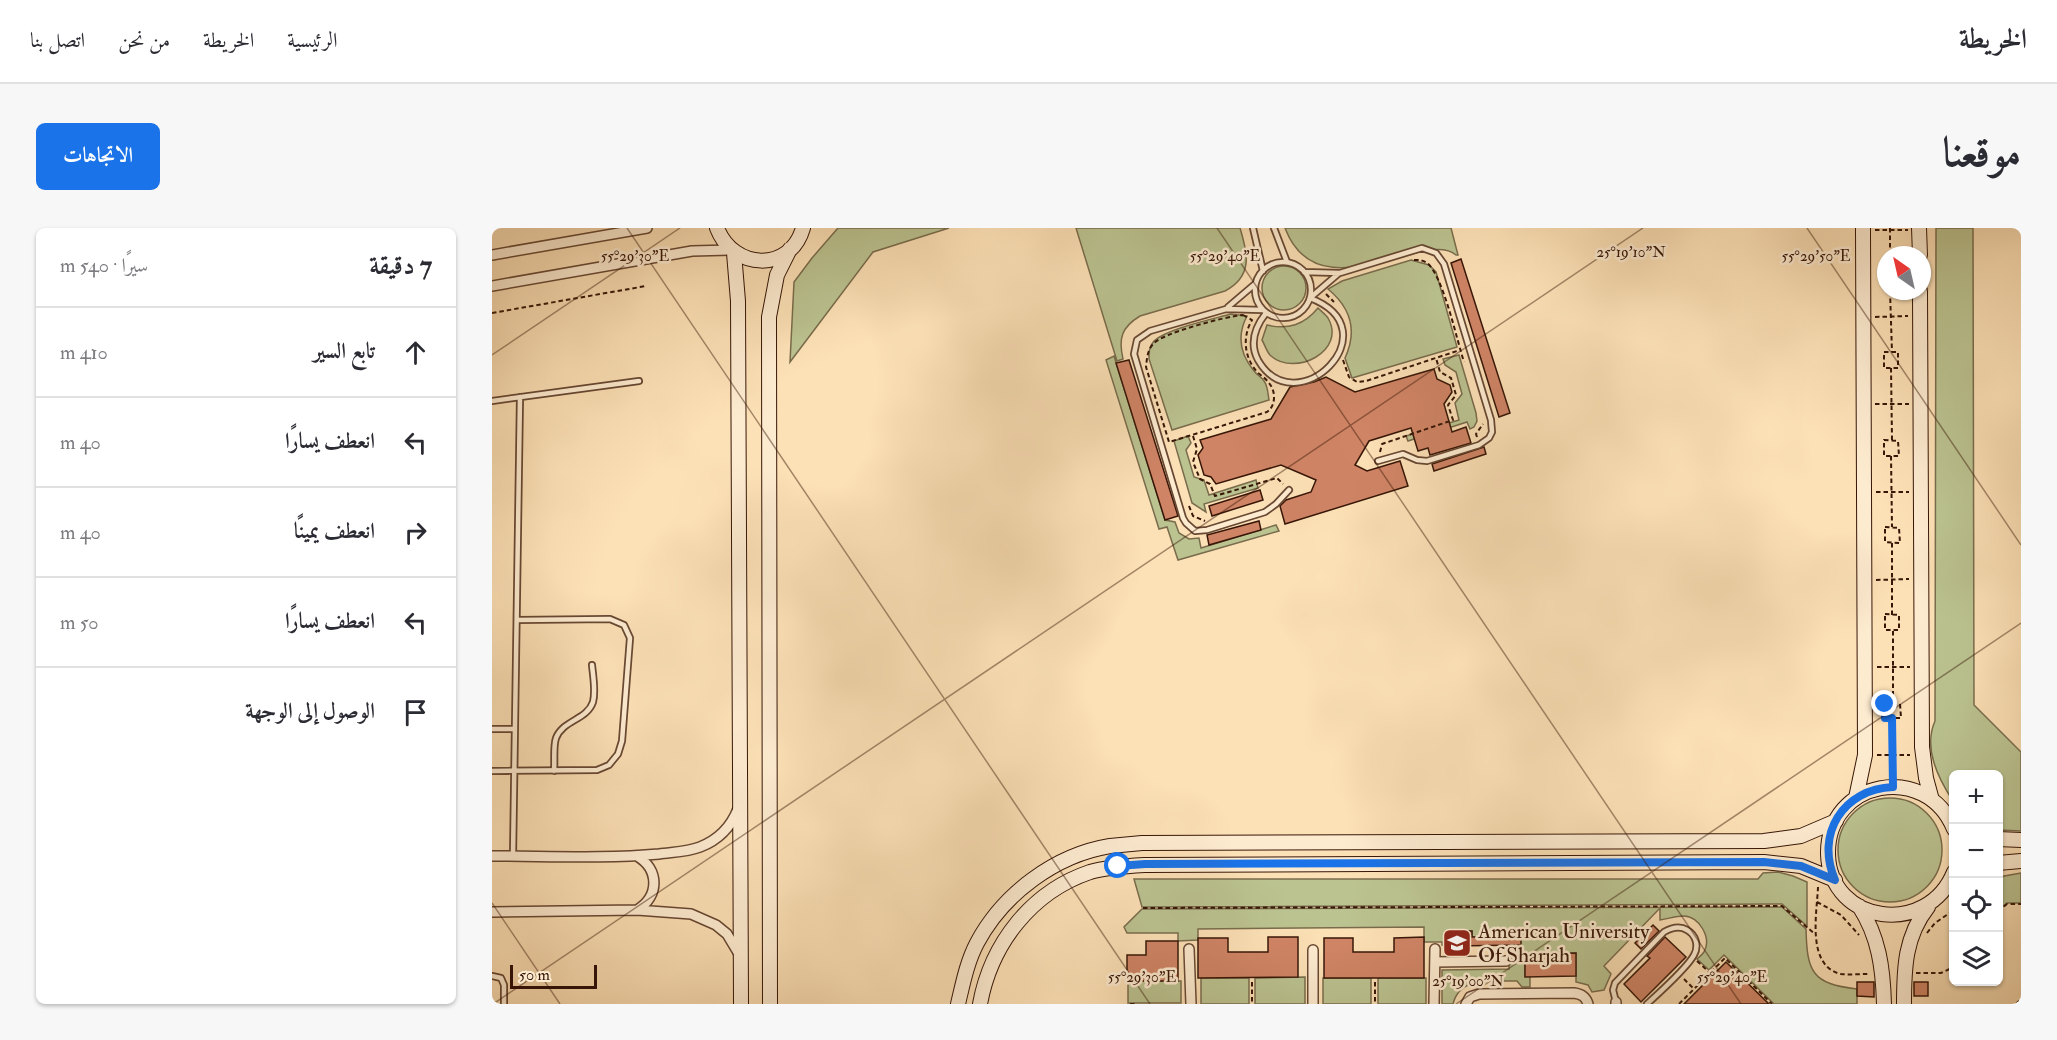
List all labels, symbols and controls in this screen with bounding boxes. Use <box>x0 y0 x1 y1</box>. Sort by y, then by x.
text: الخريطة <box>1959 22 2027 57</box>
text: اتصل بنا <box>30 27 85 54</box>
text: من نحن <box>118 27 170 54</box>
text: الخريطة <box>203 27 254 54</box>
text: الرئيسية <box>287 27 338 54</box>
button: الاتجاهات <box>36 123 160 190</box>
text: موقعنا <box>1943 127 2021 179</box>
text: 25°19'10"N <box>1596 243 1666 262</box>
north arrow <box>1877 246 1931 300</box>
text: 55°29'30"E <box>601 247 669 266</box>
text: 55°29'40"E <box>1190 247 1261 266</box>
text: 55°29'50"E <box>1781 247 1851 266</box>
text: 7 دقيقة <box>369 250 432 282</box>
text: سيرًا · 540 m <box>60 253 148 278</box>
icon: ahead <box>399 336 432 369</box>
text: تابع السير <box>313 337 375 365</box>
text: 410 m <box>60 340 108 365</box>
icon: left <box>399 426 432 459</box>
text: انعطف يسارًا <box>285 427 375 455</box>
text: 40 m <box>60 430 101 455</box>
icon: right <box>399 516 432 549</box>
text: انعطف يمينًا <box>294 517 375 545</box>
text: 40 m <box>60 520 101 545</box>
icon: left <box>399 606 432 639</box>
text: انعطف يسارًا <box>285 607 375 635</box>
text: 50 m <box>60 610 99 635</box>
route end <box>1871 690 1897 716</box>
icon: arrive <box>399 696 432 729</box>
text: الوصول إلى الوجهة <box>245 697 375 725</box>
map controls <box>1949 770 2003 986</box>
button: + <box>1949 770 2003 824</box>
button: − <box>1949 824 2003 878</box>
route start <box>1104 852 1130 878</box>
button: locate <box>1949 878 2003 932</box>
place label: American University Of Sharjah <box>1477 918 1650 969</box>
school or university icon: American University Of Sharjah <box>1441 927 1473 959</box>
button: layers <box>1949 932 2003 986</box>
scale bar <box>510 962 597 990</box>
text: 50 m <box>519 965 550 985</box>
text: 55°29'30"E <box>1108 968 1176 987</box>
text: 55°29'40"E <box>1697 968 1768 987</box>
text: 25°19'00"N <box>1432 972 1504 991</box>

